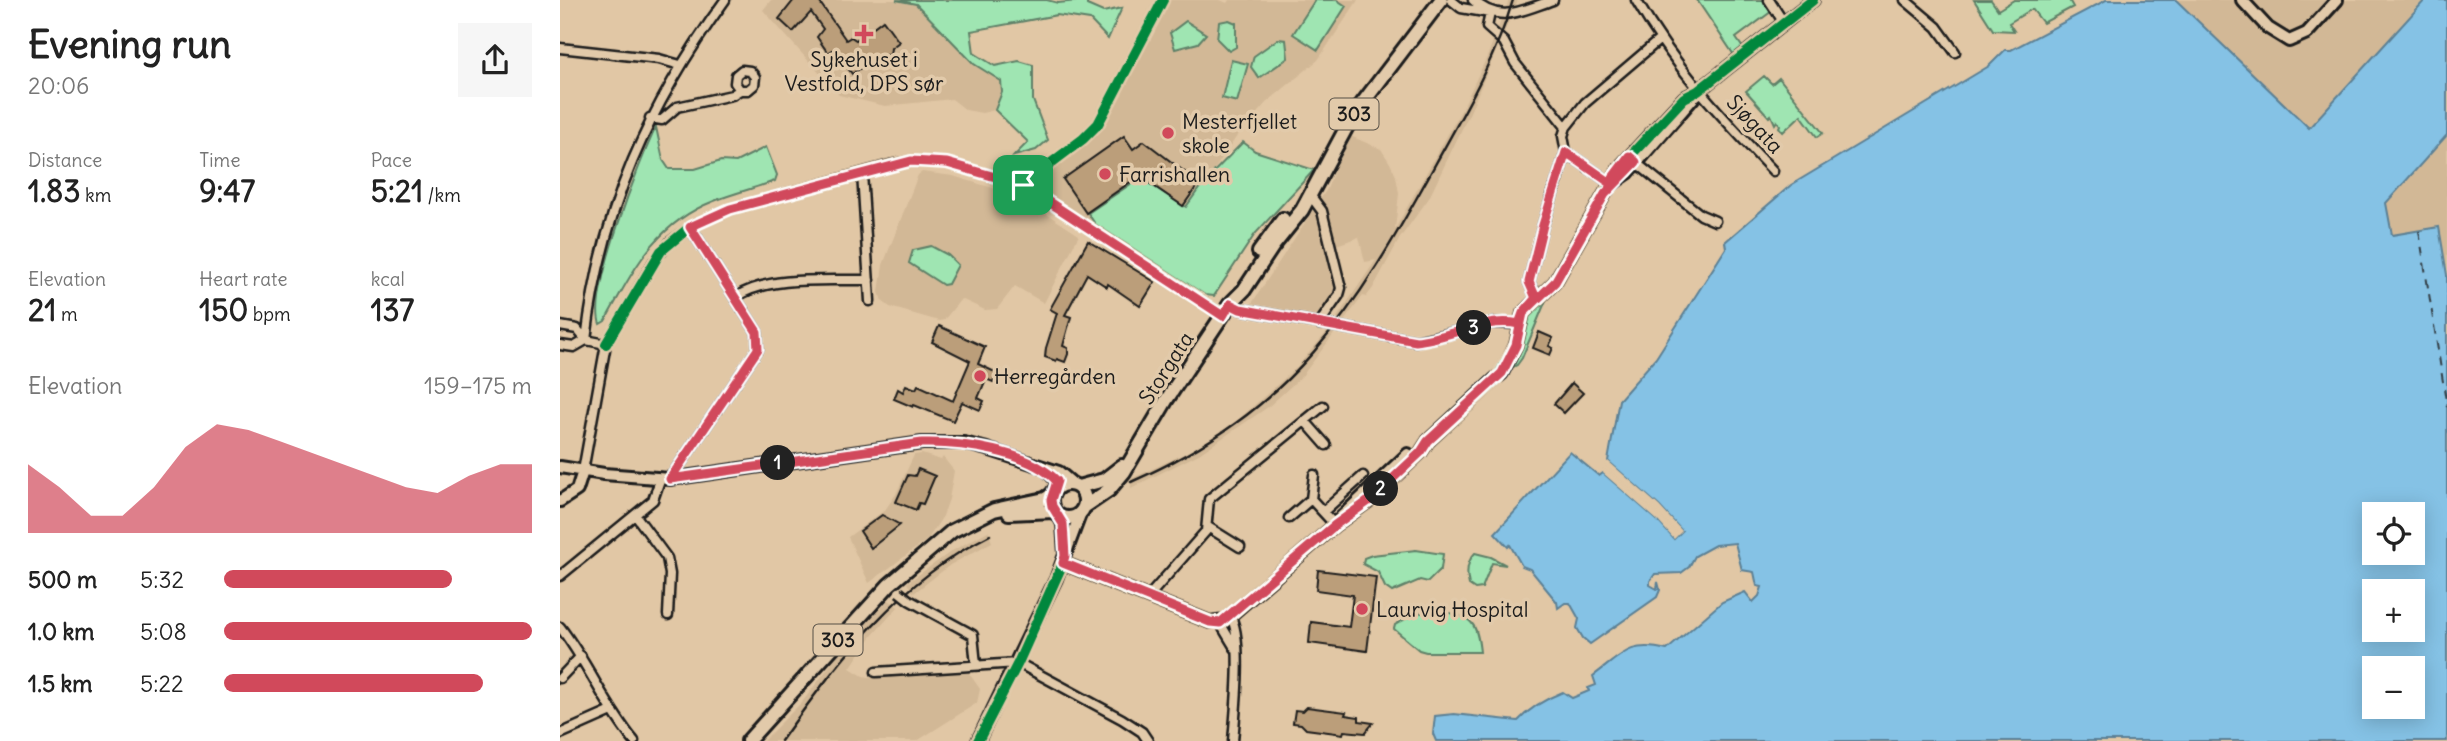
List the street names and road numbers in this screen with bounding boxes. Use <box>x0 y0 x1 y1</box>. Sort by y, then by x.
street label: Sjøgata <box>1721 89 1789 159</box>
road number: 303 <box>1330 98 1378 130</box>
street label: Storgata <box>1133 327 1199 409</box>
road number: 303 <box>814 624 862 656</box>

